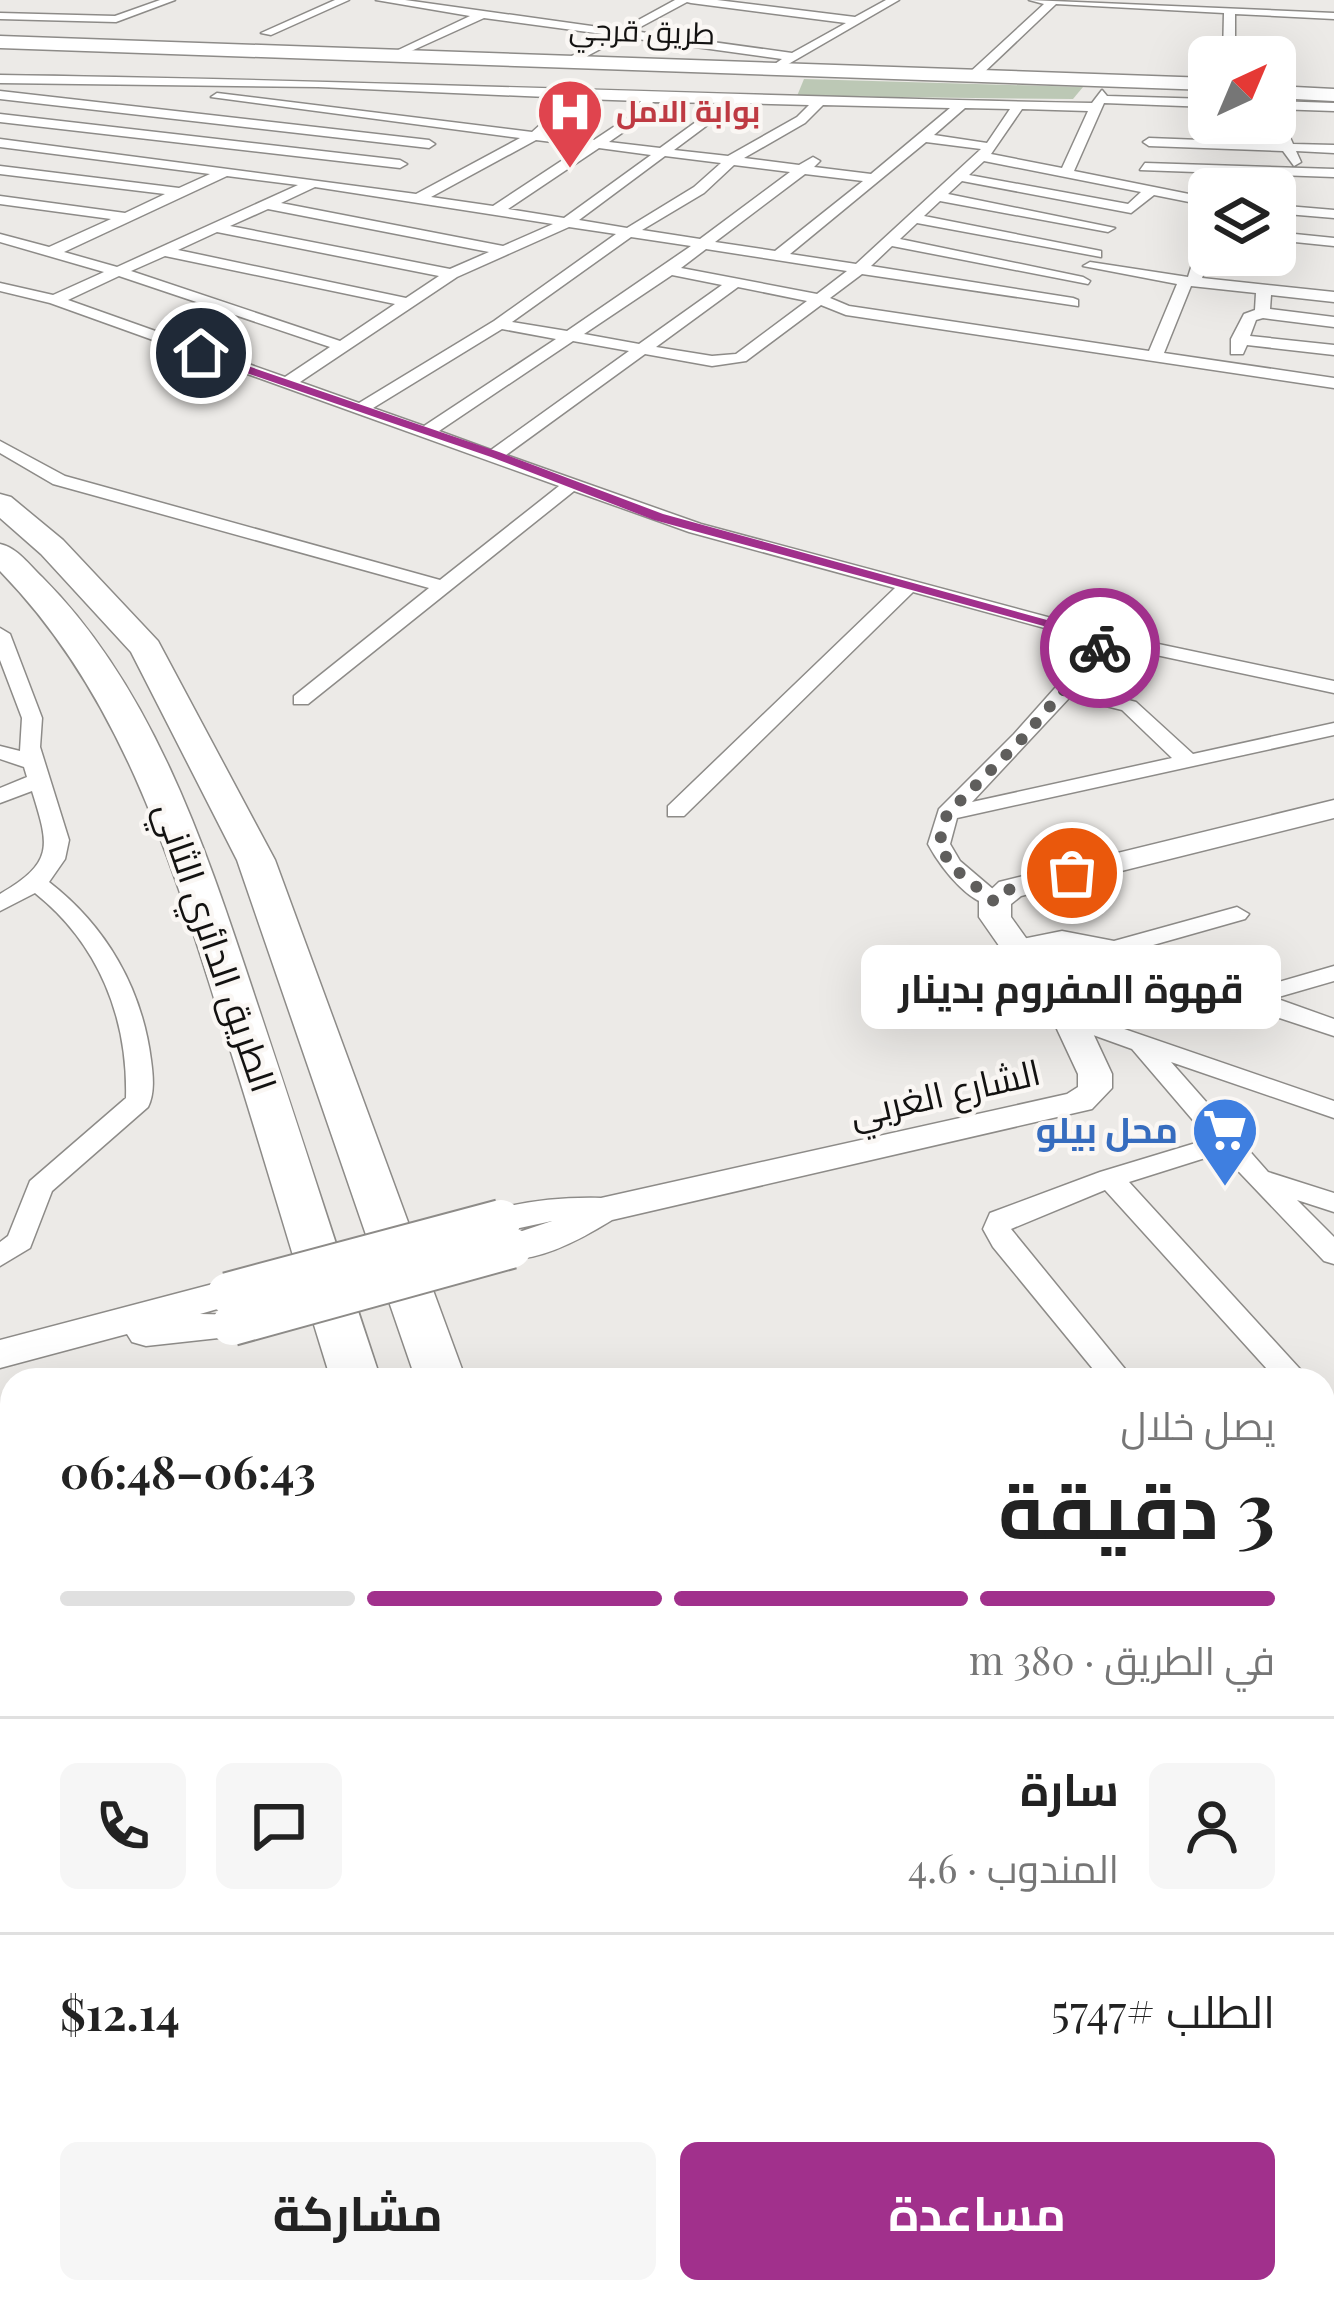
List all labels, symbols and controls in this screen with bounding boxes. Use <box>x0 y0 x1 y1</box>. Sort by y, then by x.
street label: طريق قرجي <box>568 7 716 58</box>
north arrow <box>1188 36 1296 144</box>
map controls <box>1188 36 1296 276</box>
hospital icon: بوابة الامل <box>535 77 605 171</box>
place label: بوابة الامل <box>616 90 760 130</box>
button: layers <box>1188 168 1296 276</box>
pin <box>150 302 252 404</box>
icon: home <box>168 320 234 386</box>
courier <box>1040 588 1160 708</box>
icon: bike <box>1067 615 1133 681</box>
street label: الطريق الدائري الثاني <box>139 795 290 1100</box>
pin <box>1021 822 1123 924</box>
icon: bag <box>1039 840 1105 906</box>
callout: قهوة المفروم بدينار <box>862 945 1282 1029</box>
text: قهوة المفروم بدينار <box>898 961 1244 1013</box>
street label: الشارع الغربي <box>845 1046 1046 1143</box>
supermarket icon: محل بيلو <box>1190 1095 1260 1189</box>
place label: محل بيلو <box>1036 1104 1178 1152</box>
text: يصل خلال <box>1121 1398 1275 1450</box>
text: 06:43–06:48 <box>60 1440 316 1500</box>
text: 3 دقيقة <box>998 1455 1275 1559</box>
text: في الطريق · 380 m <box>969 1633 1275 1685</box>
text: سارة <box>1020 1757 1119 1817</box>
button: phone <box>60 1763 186 1889</box>
button: chat <box>216 1763 342 1889</box>
button: person <box>1149 1763 1275 1889</box>
text: المندوب · 4.6 <box>908 1841 1119 1893</box>
text: الطلب #5747 <box>1051 1979 1275 2039</box>
text: $12.14 <box>60 1982 180 2042</box>
button: مشاركة <box>60 2142 656 2280</box>
button: مساعدة <box>680 2142 1275 2280</box>

